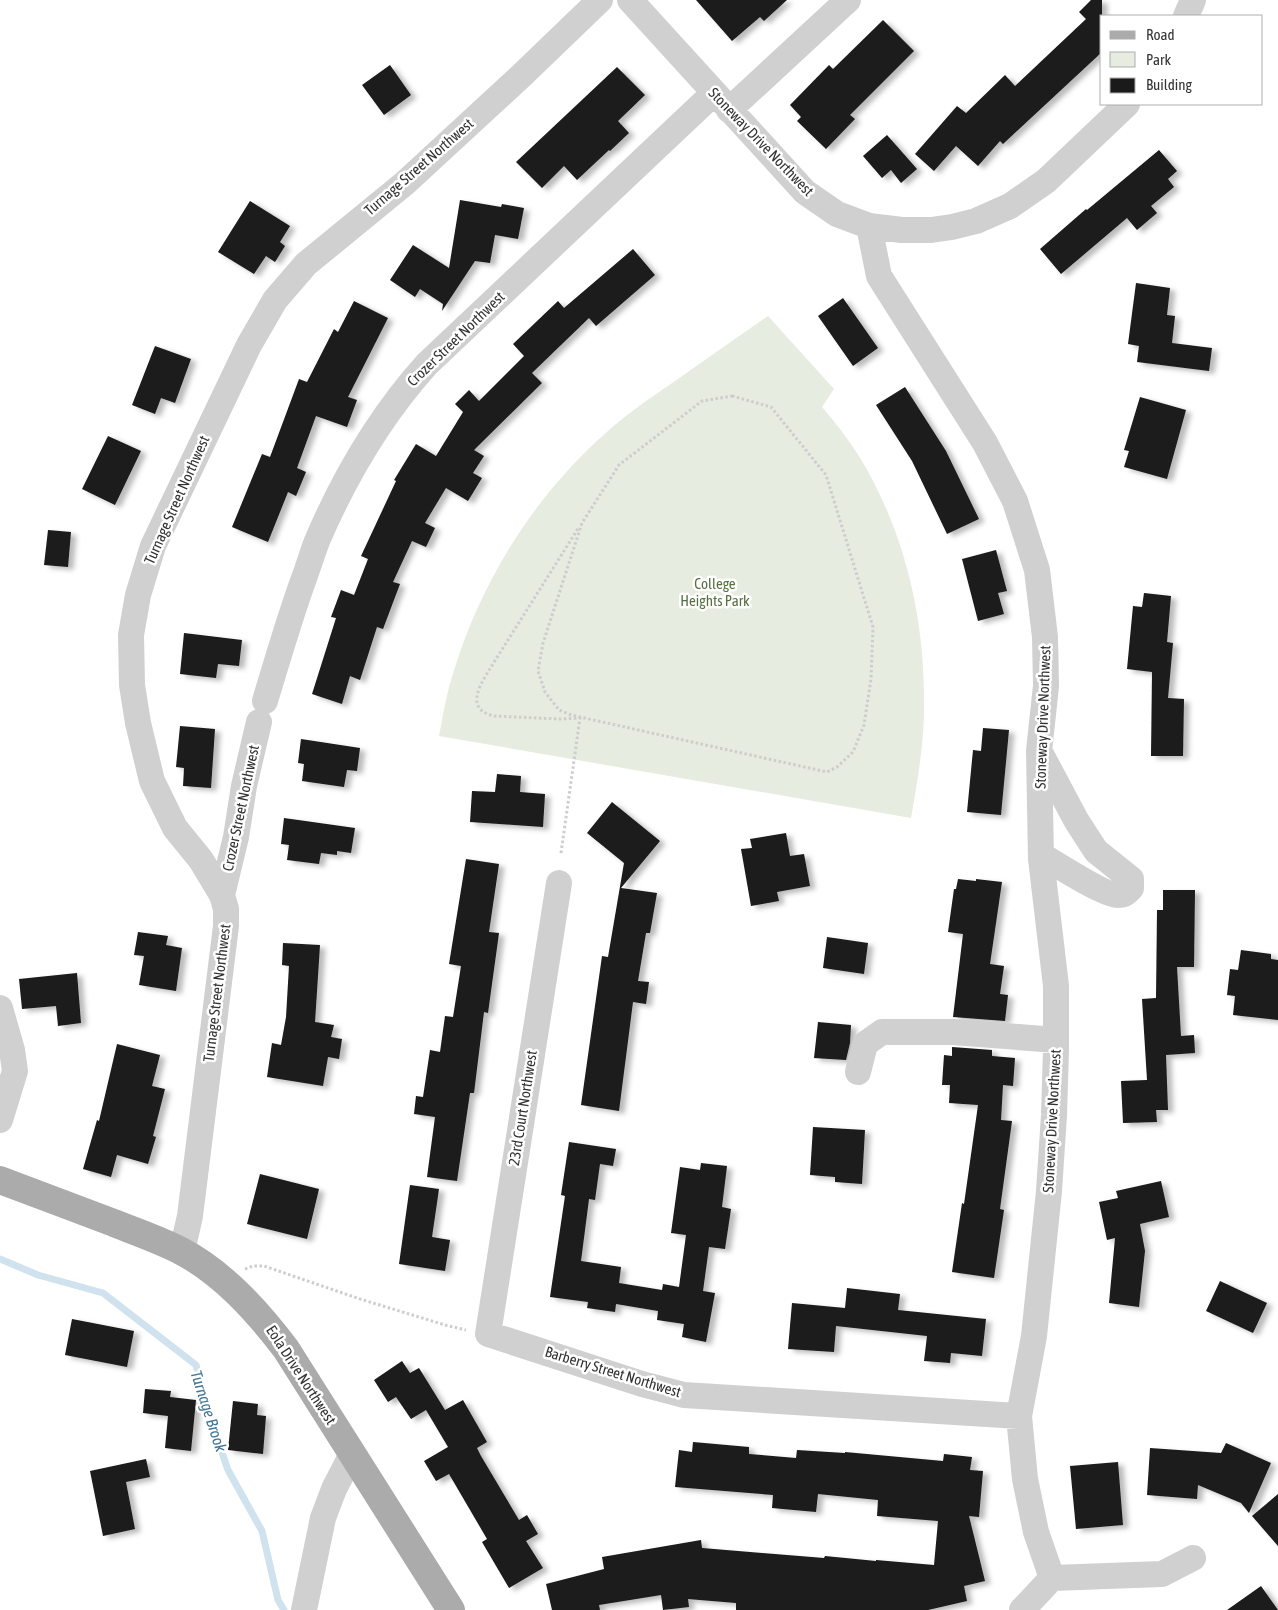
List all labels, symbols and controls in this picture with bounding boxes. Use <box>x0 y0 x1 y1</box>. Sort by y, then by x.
legend <box>1100 15 1263 105</box>
text: Road <box>1146 26 1175 43</box>
text: Park <box>1146 51 1171 68</box>
text: Building <box>1146 76 1192 93</box>
street label: Stoneway Drive Northwest <box>705 84 817 199</box>
street label: Turnage Street Northwest <box>361 115 477 219</box>
street label: Crozer Street Northwest <box>403 288 508 389</box>
street label: Turnage Street Northwest <box>141 433 213 567</box>
park label: College Heights Park <box>680 575 750 609</box>
street label: Stoneway Drive Northwest <box>1031 645 1054 789</box>
street label: Crozer Street Northwest <box>219 743 262 873</box>
street label: Turnage Street Northwest <box>200 923 233 1063</box>
street label: 23rd Court Northwest <box>505 1049 540 1167</box>
street label: Stoneway Drive Northwest <box>1039 1049 1064 1193</box>
street label: Eola Drive Northwest <box>263 1322 340 1427</box>
street label: Barberry Street Northwest <box>543 1343 683 1400</box>
water label: Turnage Brook <box>186 1368 231 1455</box>

